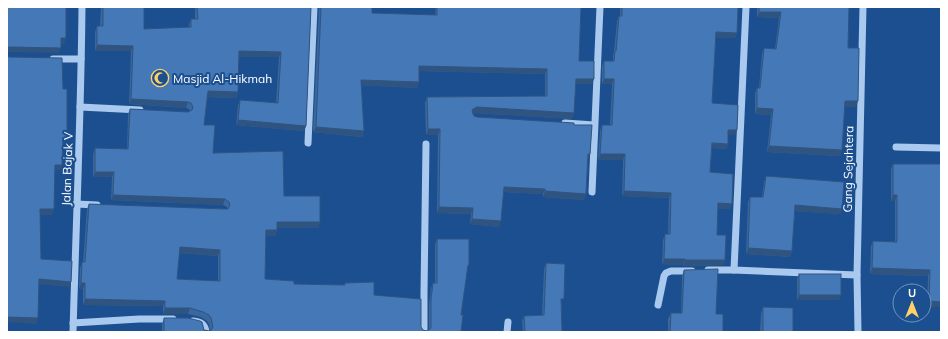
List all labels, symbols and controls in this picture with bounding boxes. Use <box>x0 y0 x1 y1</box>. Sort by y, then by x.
mosque icon: Masjid Al-Hikmah <box>150 68 170 88</box>
place label: Masjid Al-Hikmah <box>173 71 272 86</box>
street label: Gang Sejahtera <box>840 126 856 212</box>
street label: Jalan Bajak V <box>58 131 76 206</box>
north arrow <box>892 283 932 323</box>
text: U <box>908 286 916 300</box>

